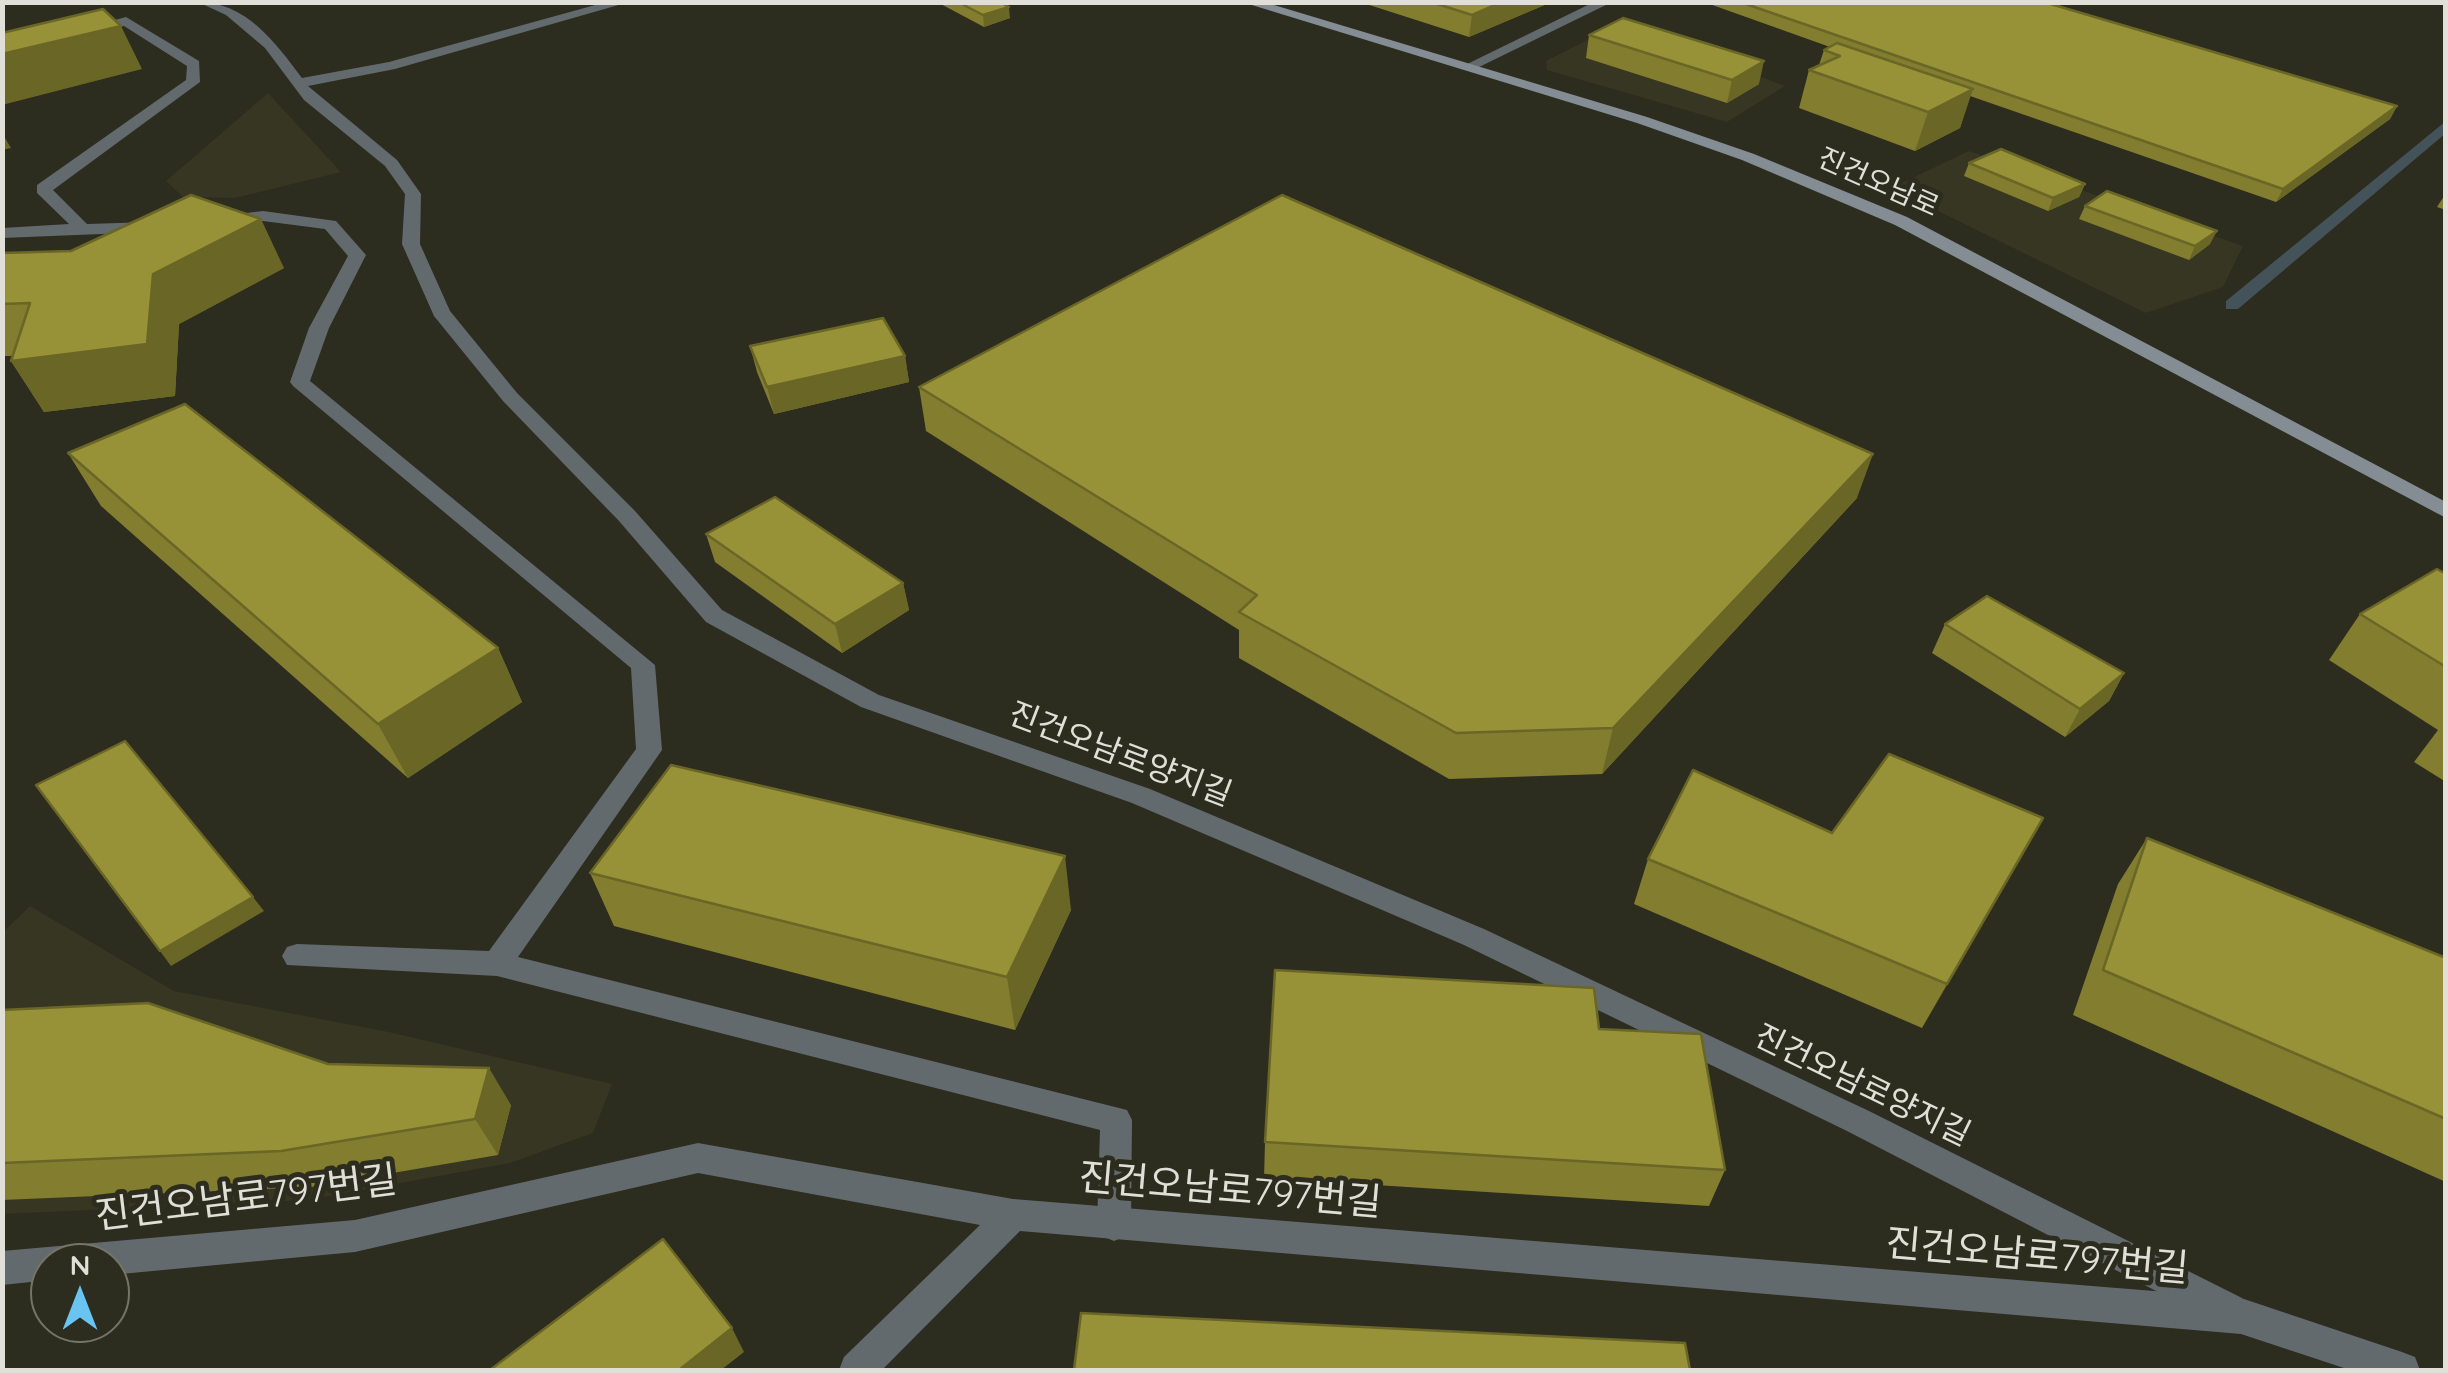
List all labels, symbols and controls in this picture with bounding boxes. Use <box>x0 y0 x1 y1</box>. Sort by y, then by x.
street label: 진건오남로 <box>1812 141 1944 225</box>
street label: 진건오남로양지길 <box>1003 695 1237 815</box>
street label: 진건오남로양지길 <box>1748 1017 1976 1155</box>
street label: 진건오남로797번길 <box>1077 1155 1383 1227</box>
street label: 진건오남로797번길 <box>92 1158 400 1240</box>
street label: 진건오남로797번길 <box>1884 1221 2190 1293</box>
north arrow <box>30 1243 130 1343</box>
text: N <box>70 1247 90 1282</box>

